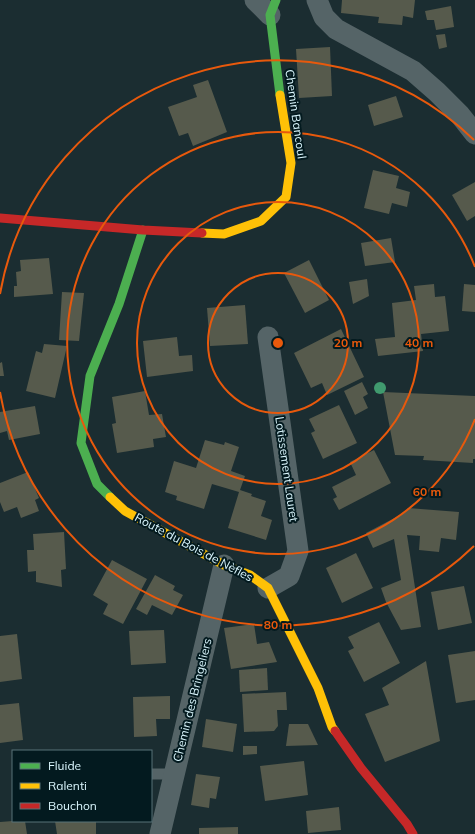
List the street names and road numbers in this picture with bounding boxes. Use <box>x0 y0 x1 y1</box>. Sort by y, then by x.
street label: Chemin Bancoul <box>282 68 310 160</box>
street label: Lotissement Lauret <box>272 416 302 522</box>
street label: Route du Bois de Nèfles <box>132 509 256 585</box>
street label: Chemin des Bringeliers <box>169 637 215 763</box>

